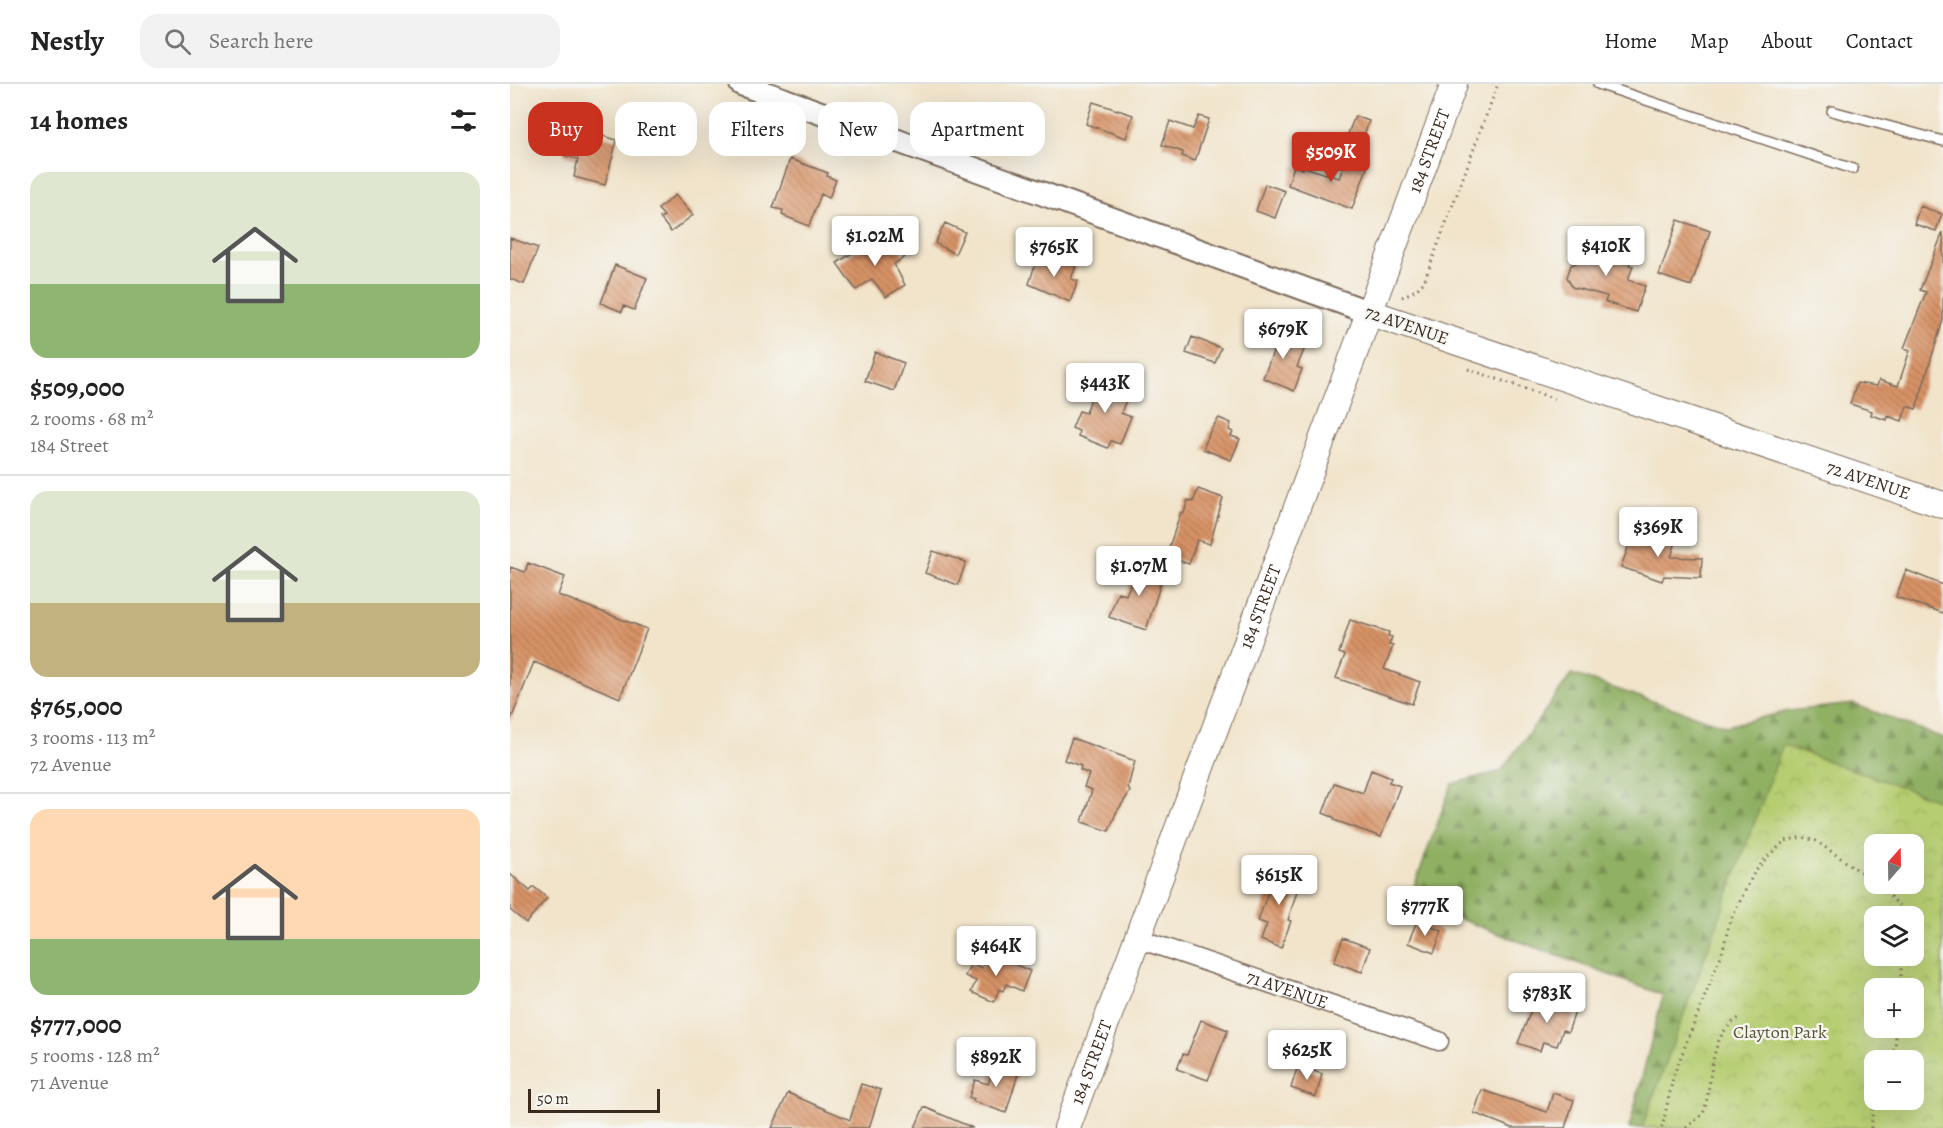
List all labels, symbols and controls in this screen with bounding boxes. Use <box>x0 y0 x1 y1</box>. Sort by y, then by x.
search box <box>140 14 560 68</box>
text: Nestly <box>30 22 104 60</box>
icon: search <box>161 25 194 58</box>
text: Search here <box>209 26 313 56</box>
text: Home <box>1604 27 1657 55</box>
text: Map <box>1690 27 1728 55</box>
text: About <box>1761 27 1813 55</box>
text: Contact <box>1846 27 1913 55</box>
chip: Buy <box>528 102 603 156</box>
chip: Rent <box>615 102 697 156</box>
chip: Filters <box>709 102 806 156</box>
chip: New <box>818 102 898 156</box>
chip: Apartment <box>910 102 1045 156</box>
text: 14 homes <box>30 103 128 138</box>
icon: filters <box>447 104 480 137</box>
street label: 184 STREET <box>1403 105 1456 196</box>
pin: $509K <box>1289 132 1373 183</box>
text: $509K <box>1306 138 1356 165</box>
icon: home <box>201 211 309 319</box>
pin: $1.02M <box>826 216 924 267</box>
text: $1.02M <box>846 222 904 249</box>
pin: $410K <box>1564 226 1648 277</box>
pin: $765K <box>1012 227 1096 278</box>
text: $410K <box>1581 232 1631 259</box>
text: $765K <box>1030 233 1078 260</box>
street label: 72 AVENUE <box>1362 300 1452 350</box>
pin: $679K <box>1241 309 1325 360</box>
text: $679K <box>1258 315 1308 342</box>
pin: $443K <box>1063 363 1147 414</box>
text: $443K <box>1080 369 1130 396</box>
text: $509,000 <box>30 370 125 405</box>
text: 2 rooms · 68 m² <box>30 405 154 432</box>
text: 184 Street <box>30 432 109 459</box>
street label: 72 AVENUE <box>1824 455 1914 505</box>
pin: $369K <box>1616 507 1700 558</box>
text: $369K <box>1633 513 1683 540</box>
icon: home <box>201 530 309 638</box>
pin: $1.07M <box>1090 546 1188 597</box>
text: $1.07M <box>1110 552 1168 579</box>
street label: 184 STREET <box>1234 561 1287 652</box>
text: $765,000 <box>30 689 123 724</box>
text: 3 rooms · 113 m² <box>30 724 155 751</box>
text: 72 Avenue <box>30 751 111 778</box>
north arrow <box>1864 834 1924 894</box>
map controls <box>1864 834 1924 1110</box>
icon: home <box>201 848 309 956</box>
pin: $615K <box>1237 855 1321 906</box>
text: $615K <box>1255 861 1303 888</box>
pin: $777K <box>1383 886 1467 937</box>
text: $777K <box>1401 892 1449 919</box>
button: layers <box>1864 906 1924 966</box>
pin: $464K <box>954 926 1038 977</box>
text: $464K <box>971 932 1021 959</box>
street label: 71 AVENUE <box>1244 965 1331 1014</box>
pin: $783K <box>1505 973 1589 1024</box>
button: + <box>1864 978 1924 1038</box>
text: $783K <box>1522 979 1572 1006</box>
text: $777,000 <box>30 1007 122 1042</box>
street label: 184 STREET <box>1065 1017 1118 1108</box>
park label: Clayton Park <box>1733 1020 1827 1044</box>
pin: $625K <box>1265 1030 1349 1081</box>
text: $625K <box>1282 1036 1332 1063</box>
pin: $892K <box>954 1037 1038 1088</box>
text: 5 rooms · 128 m² <box>30 1042 160 1069</box>
text: $892K <box>971 1043 1021 1070</box>
button: − <box>1864 1050 1924 1110</box>
text: 71 Avenue <box>30 1069 109 1096</box>
scale bar <box>528 1086 660 1114</box>
text: 50 m <box>537 1088 569 1110</box>

